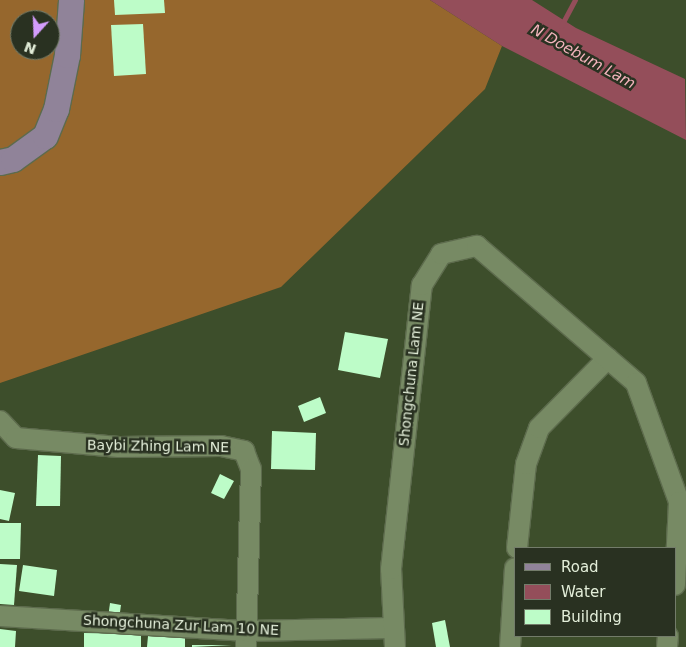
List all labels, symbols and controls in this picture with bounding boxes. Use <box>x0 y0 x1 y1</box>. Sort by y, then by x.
north arrow <box>10 10 60 60</box>
water label: N Doebum Lam <box>528 21 638 93</box>
text: N <box>22 39 38 58</box>
street label: Shongchuna Lam NE <box>395 301 427 447</box>
street label: Baybi Zhing Lam NE <box>87 436 229 456</box>
legend <box>514 547 676 637</box>
text: Road <box>561 558 599 576</box>
text: Water <box>561 583 605 601</box>
text: Building <box>561 608 622 626</box>
street label: Shongchuna Zur Lam 10 NE <box>83 611 279 639</box>

